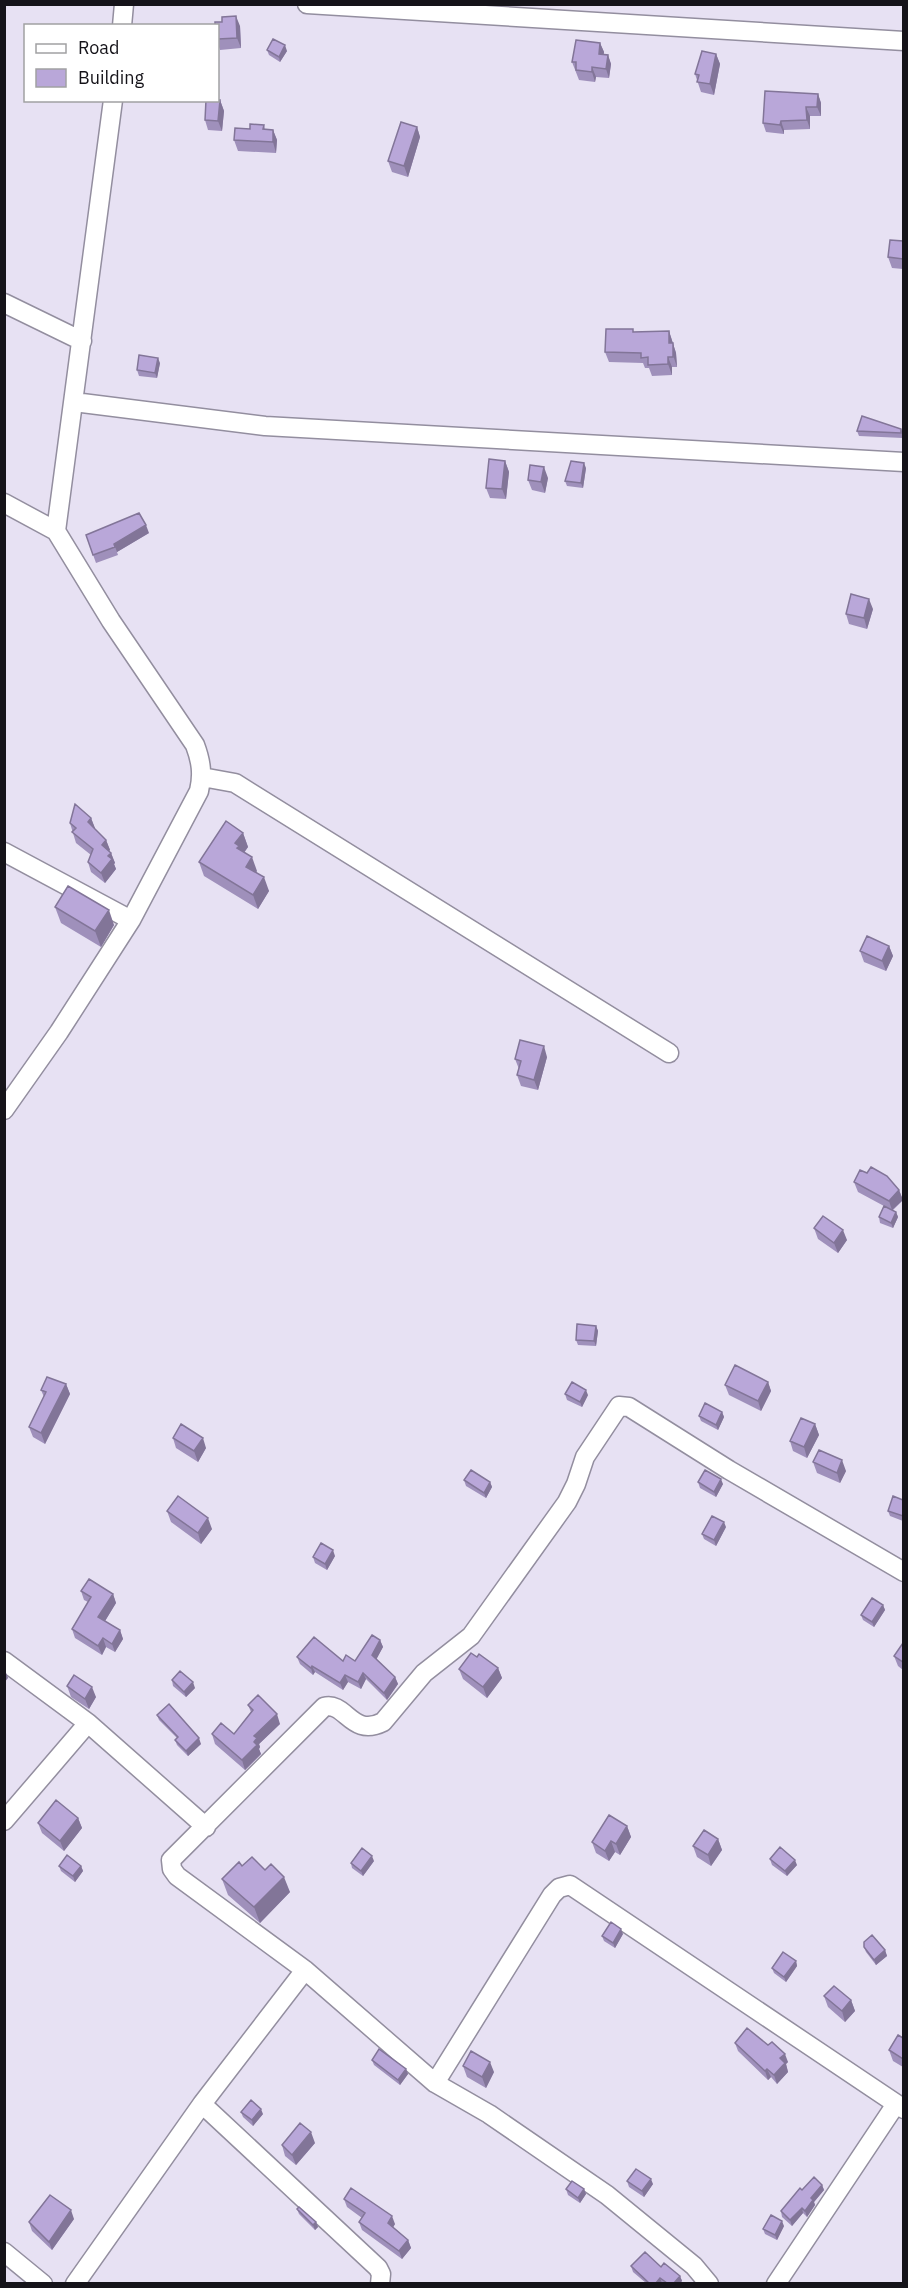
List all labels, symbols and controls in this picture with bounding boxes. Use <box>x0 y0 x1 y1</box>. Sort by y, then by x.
legend <box>24 24 219 102</box>
text: Road <box>78 36 119 59</box>
text: Building <box>78 66 145 89</box>

